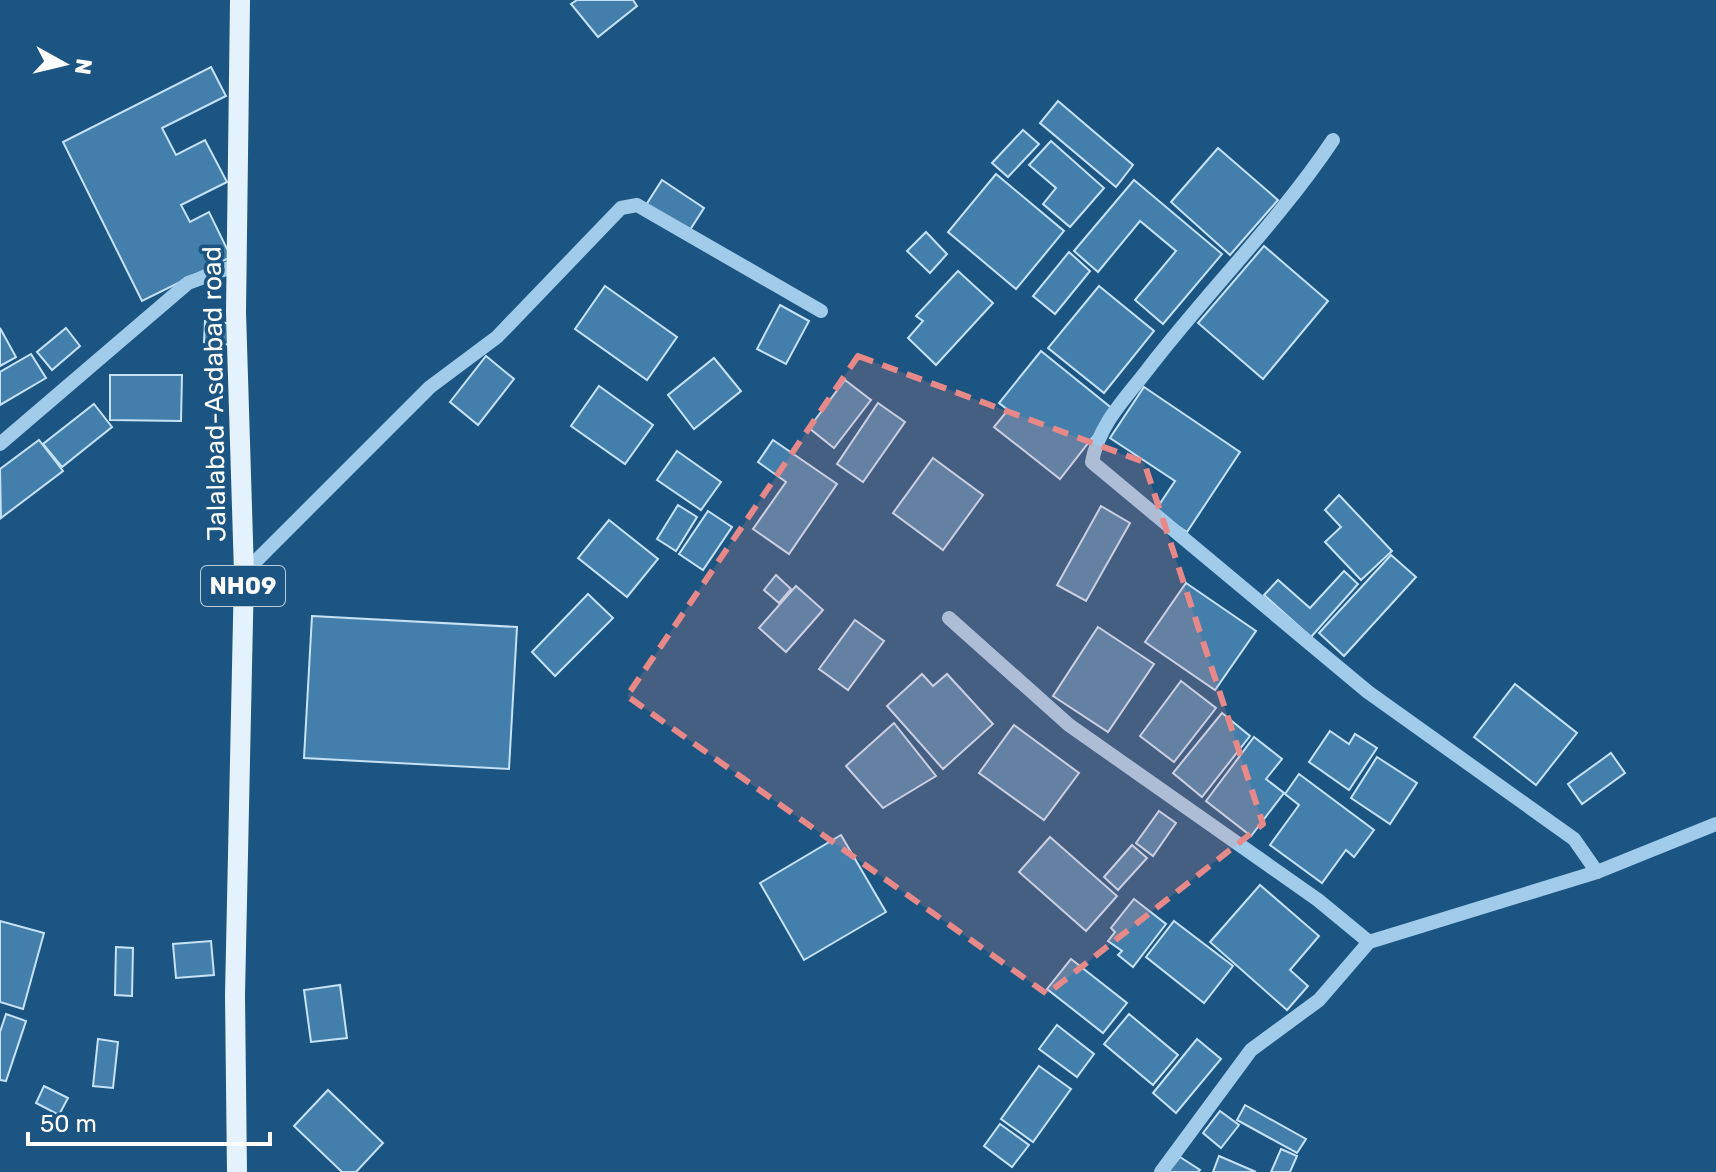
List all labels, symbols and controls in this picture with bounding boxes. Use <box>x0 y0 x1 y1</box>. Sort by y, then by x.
north arrow <box>24 24 104 104</box>
text: N <box>69 57 98 76</box>
street label: Jalalabad-Asdabad road <box>196 246 233 542</box>
road number: NH09 <box>201 566 285 606</box>
scale bar <box>28 1096 270 1146</box>
text: 50 m <box>40 1110 97 1138</box>

